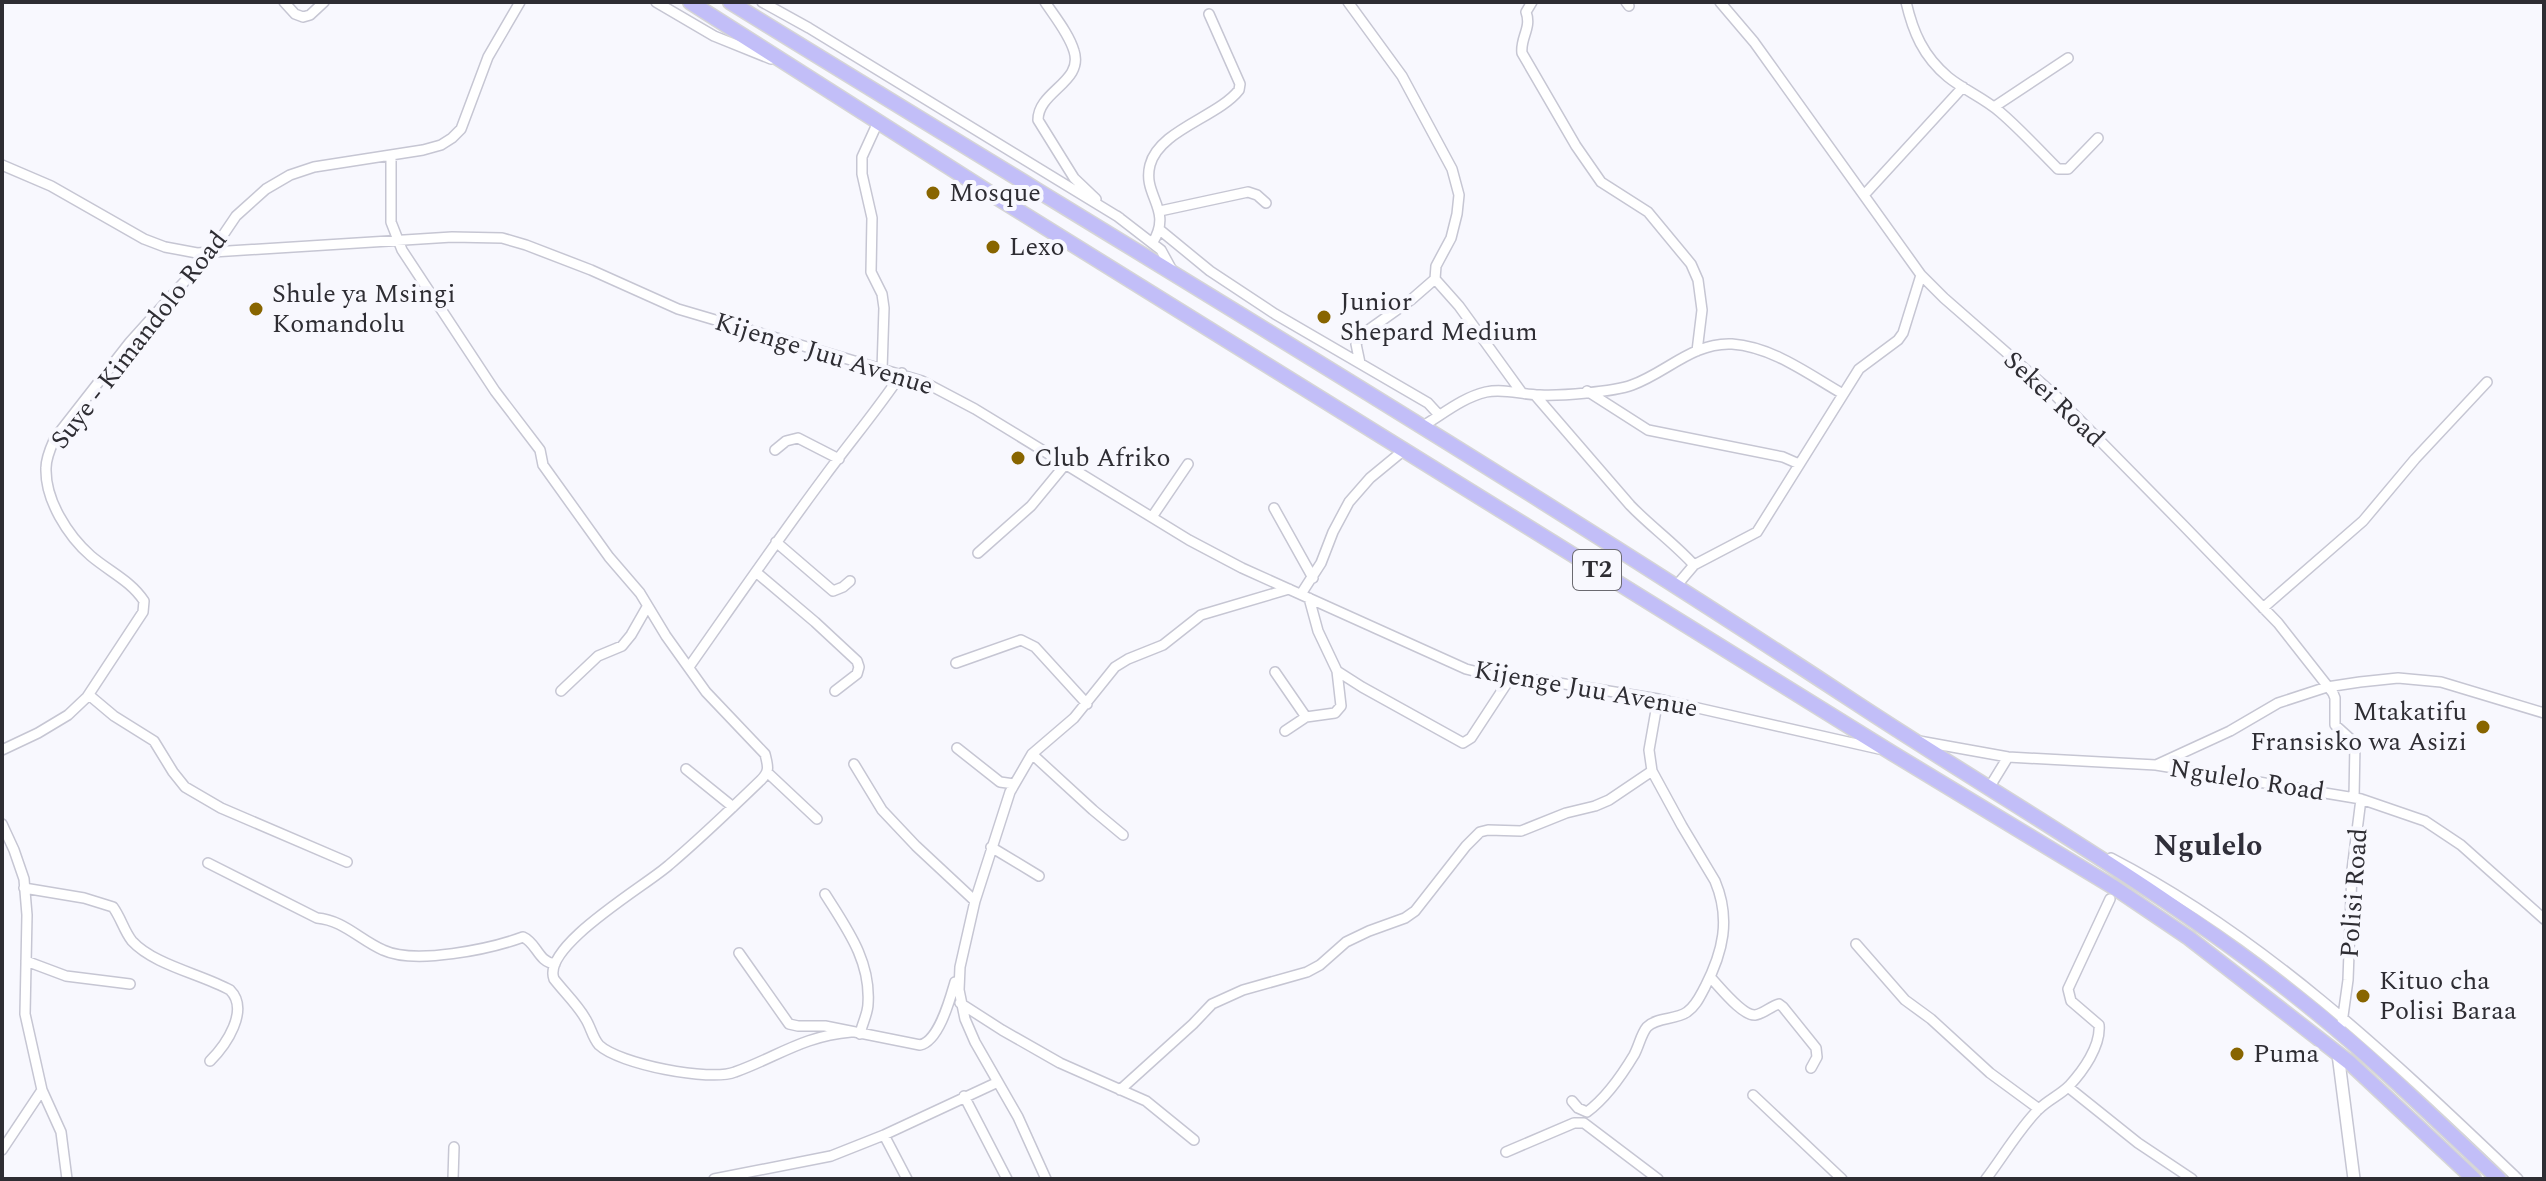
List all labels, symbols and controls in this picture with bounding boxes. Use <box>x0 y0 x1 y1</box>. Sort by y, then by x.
place label: Mosque <box>949 173 1041 213</box>
marker: Mosque <box>924 184 942 202</box>
street label: Suye - Kimandolo Road <box>41 222 237 458</box>
place label: Lexo <box>1009 227 1064 267</box>
marker: Lexo <box>984 238 1002 256</box>
place label: Shule ya Msingi Komandolu <box>272 274 456 344</box>
place label: Junior Shepard Medium <box>1340 282 1538 352</box>
marker: Shule ya Msingi Komandolu <box>247 300 265 318</box>
street label: Kijenge Juu Avenue <box>710 302 938 406</box>
marker: Junior Shepard Medium <box>1315 308 1333 326</box>
street label: Sekei Road <box>1994 341 2114 457</box>
place label: Club Afriko <box>1034 438 1171 478</box>
marker: Club Afriko <box>1009 449 1027 467</box>
road number: T2 <box>1573 550 1621 590</box>
street label: Kijenge Juu Avenue <box>1471 650 1701 728</box>
place label: Mtakatifu Fransisko wa Asizi <box>2250 692 2467 762</box>
marker: Mtakatifu Fransisko wa Asizi <box>2474 718 2492 736</box>
street label: Ngulelo Road <box>2167 748 2327 812</box>
district label: Ngulelo <box>2153 823 2263 869</box>
street label: Polisi Road <box>2330 827 2378 959</box>
place label: Kituo cha Polisi Baraa <box>2379 961 2517 1031</box>
marker: Kituo cha Polisi Baraa <box>2354 987 2372 1005</box>
place label: Puma <box>2253 1034 2319 1074</box>
marker: Puma <box>2228 1045 2246 1063</box>

